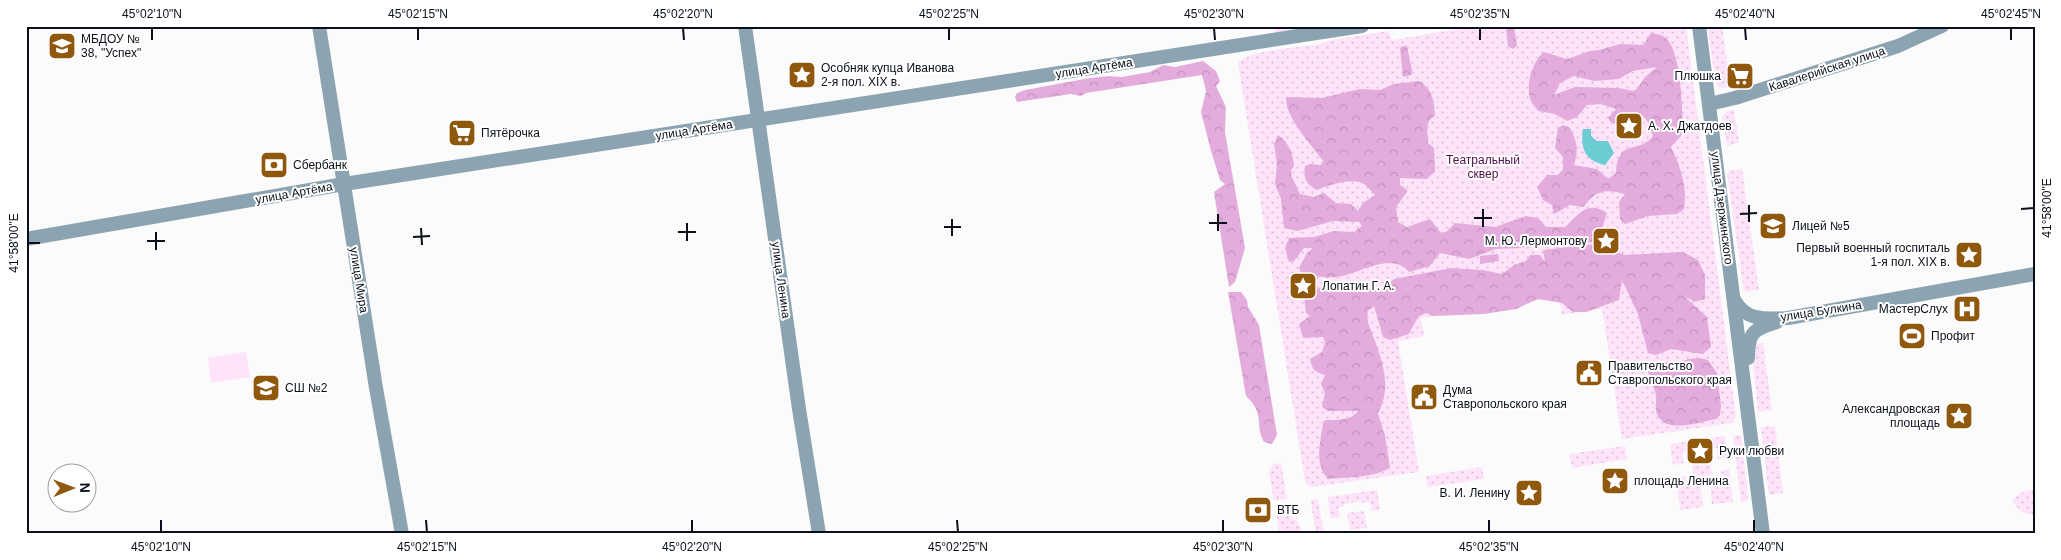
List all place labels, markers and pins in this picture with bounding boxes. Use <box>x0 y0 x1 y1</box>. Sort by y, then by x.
school or university icon: МБДОУ № 38, "Успех" <box>47 31 77 61</box>
place label: МБДОУ № 38, "Успех" <box>81 32 141 60</box>
place icon: Особняк купца Иванова 2-я пол. XIX в. <box>787 60 817 90</box>
place label: Особняк купца Иванова 2-я пол. XIX в. <box>821 61 955 89</box>
supermarket icon: Плюшка <box>1725 61 1755 91</box>
place label: Плюшка <box>1675 69 1721 83</box>
place icon: А. Х. Джатдоев <box>1614 111 1644 141</box>
supermarket icon: Пятёрочка <box>447 118 477 148</box>
place label: А. Х. Джатдоев <box>1648 119 1732 133</box>
place label: Пятёрочка <box>481 126 540 140</box>
bank icon: Сбербанк <box>259 150 289 180</box>
place label: Сбербанк <box>293 158 348 172</box>
school or university icon: Лицей №5 <box>1758 211 1788 241</box>
place label: Лицей №5 <box>1792 219 1850 233</box>
place icon: М. Ю. Лермонтову <box>1591 226 1621 256</box>
place label: М. Ю. Лермонтову <box>1485 234 1587 248</box>
place icon: Первый военный госпиталь 1-я пол. XIX в. <box>1954 240 1984 270</box>
place label: Первый военный госпиталь 1-я пол. XIX в. <box>1796 241 1950 269</box>
place icon: Лопатин Г. А. <box>1288 271 1318 301</box>
place label: Лопатин Г. А. <box>1322 279 1395 293</box>
hospital icon: МастерСлух <box>1952 294 1982 324</box>
place label: МастерСлух <box>1879 302 1948 316</box>
sports icon: Профит <box>1897 321 1927 351</box>
place label: Профит <box>1931 329 1976 343</box>
public building icon: Правительство Ставропольского края <box>1574 358 1604 388</box>
place label: Правительство Ставропольского края <box>1608 359 1732 387</box>
school or university icon: СШ №2 <box>251 373 281 403</box>
place label: СШ №2 <box>285 381 328 395</box>
public building icon: Дума Ставропольского края <box>1409 382 1439 412</box>
place label: Дума Ставропольского края <box>1443 383 1567 411</box>
place icon: Александровская площадь <box>1944 401 1974 431</box>
place label: Александровская площадь <box>1842 402 1940 430</box>
place icon: Руки любви <box>1685 436 1715 466</box>
place label: Руки любви <box>1719 444 1784 458</box>
place icon: площадь Ленина <box>1600 466 1630 496</box>
place label: площадь Ленина <box>1634 474 1729 488</box>
place icon: В. И. Ленину <box>1514 478 1544 508</box>
place label: В. И. Ленину <box>1440 486 1510 500</box>
bank icon: ВТБ <box>1243 495 1273 525</box>
place label: ВТБ <box>1277 503 1300 517</box>

